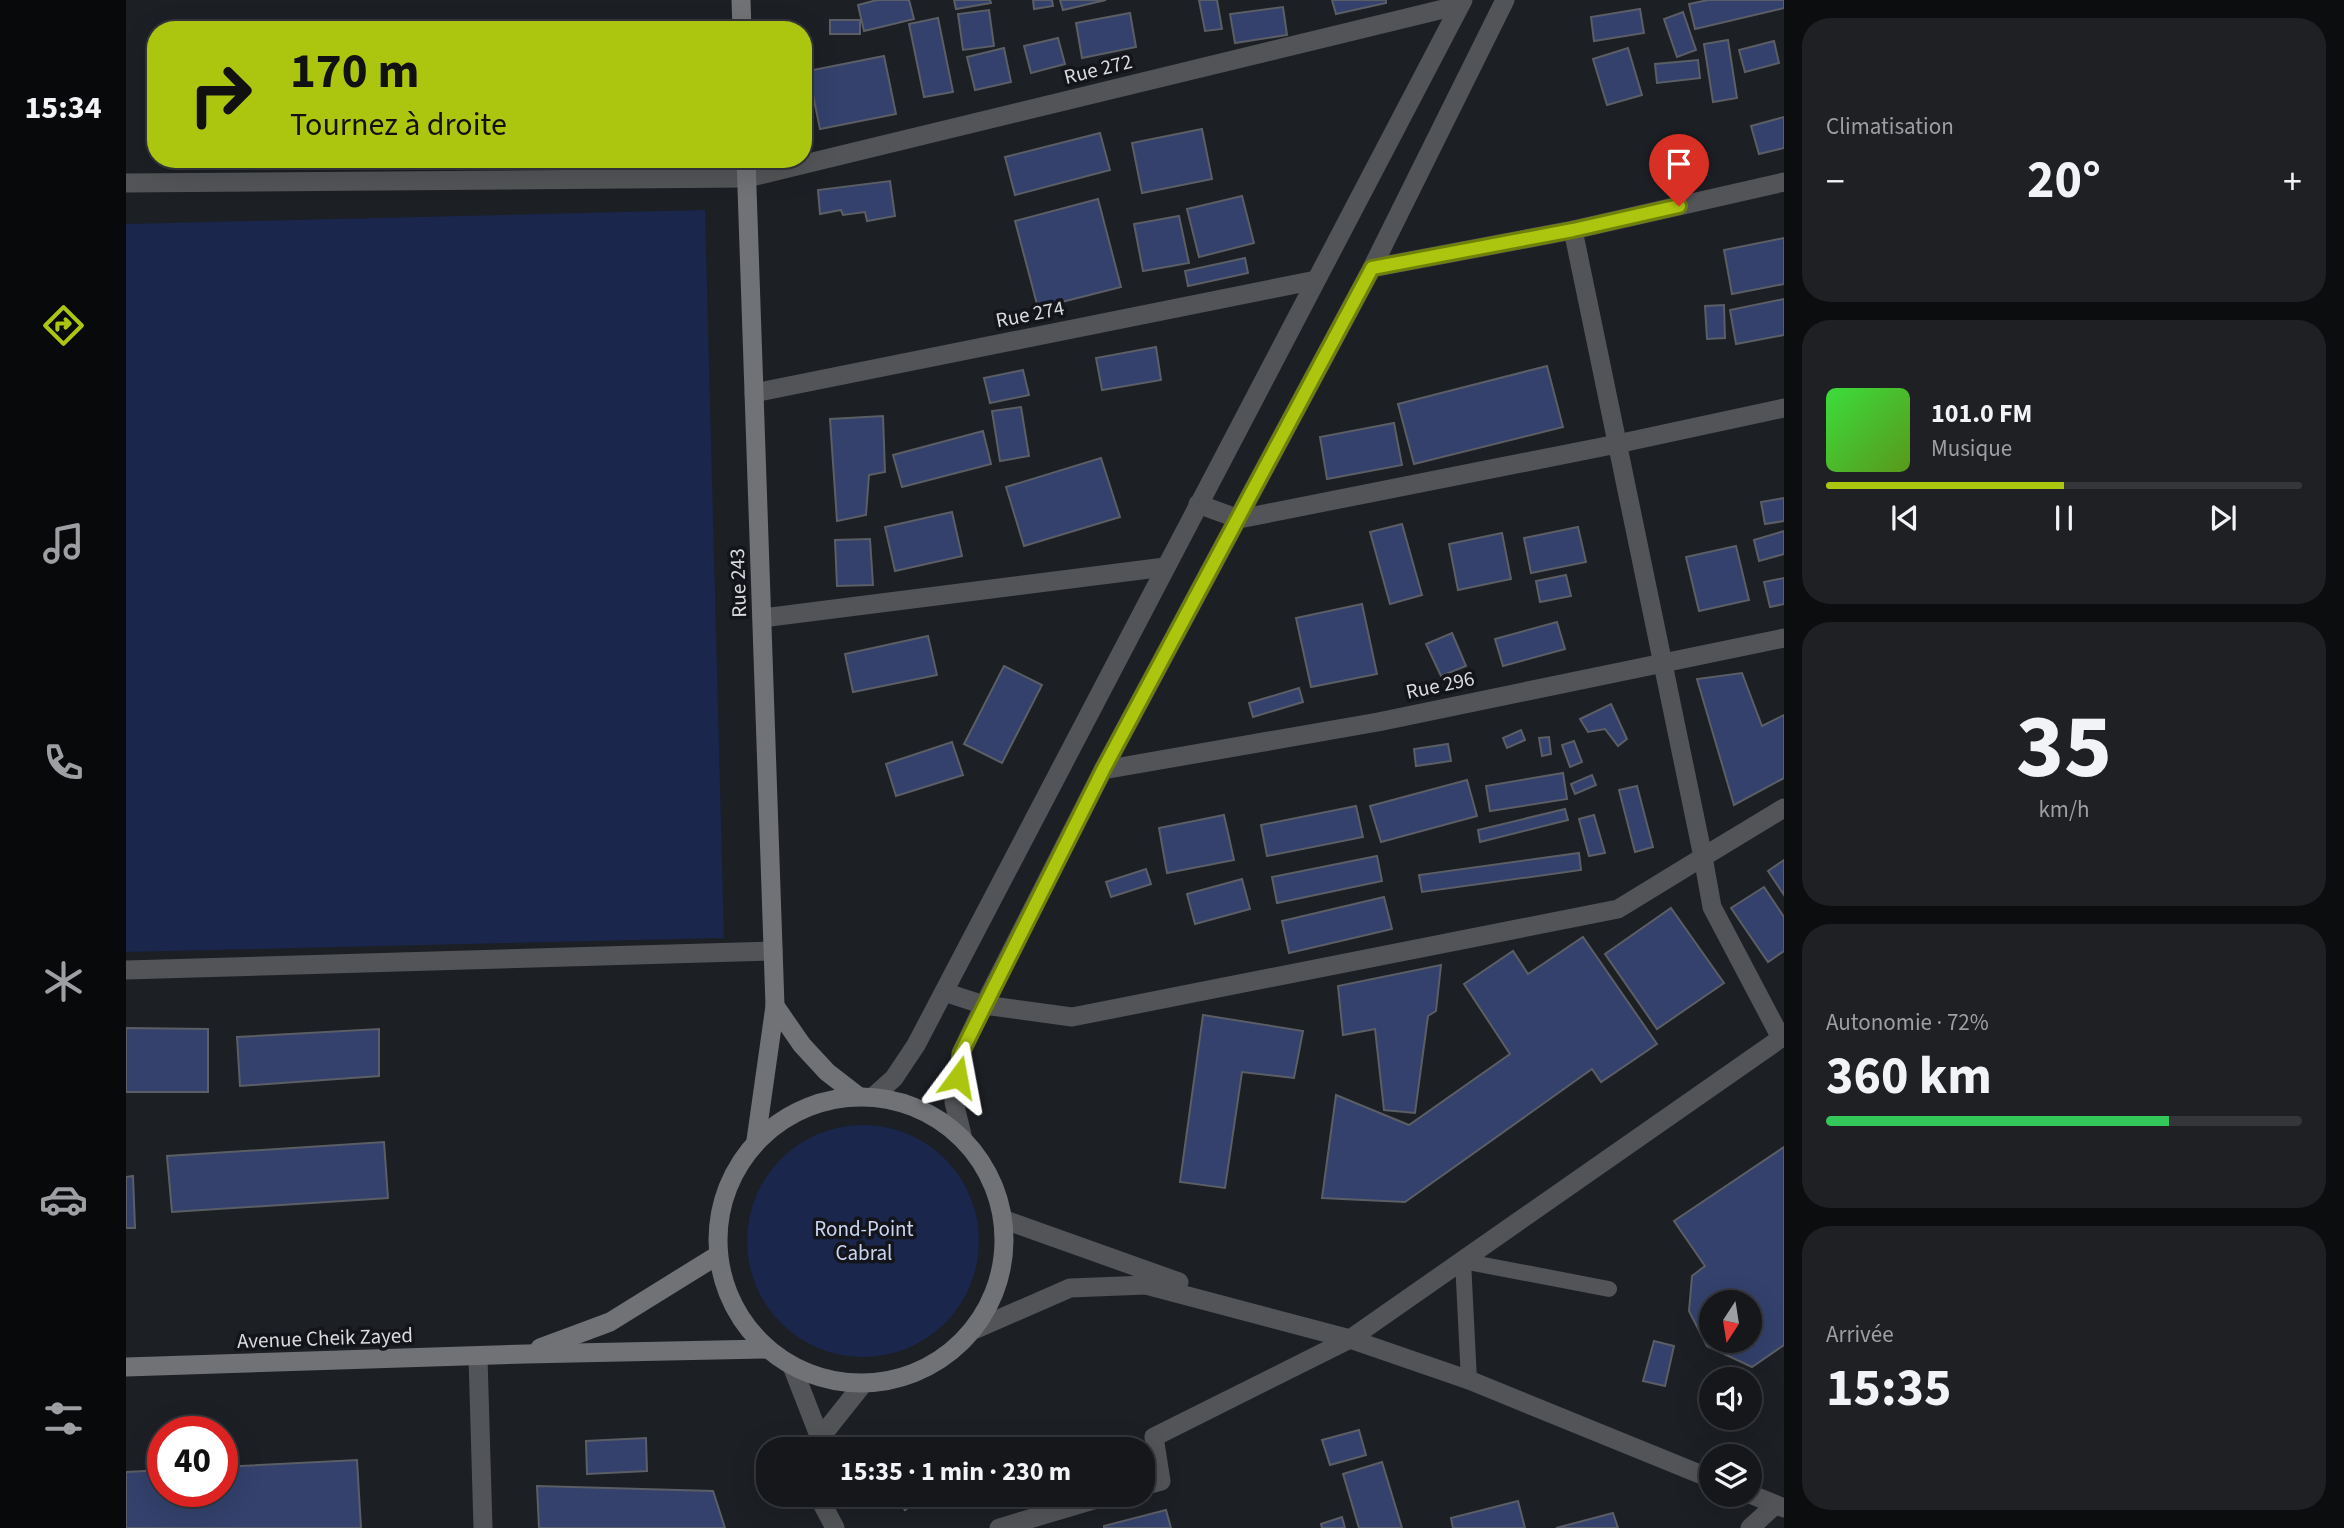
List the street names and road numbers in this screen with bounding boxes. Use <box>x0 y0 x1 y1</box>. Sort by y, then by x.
street label: Rue 272 <box>1061 46 1135 92</box>
street label: Rue 274 <box>993 293 1067 335</box>
street label: Rue 243 <box>722 548 754 618</box>
street label: Rue 296 <box>1403 663 1477 707</box>
street label: Avenue Cheik Zayed <box>237 1320 413 1356</box>

